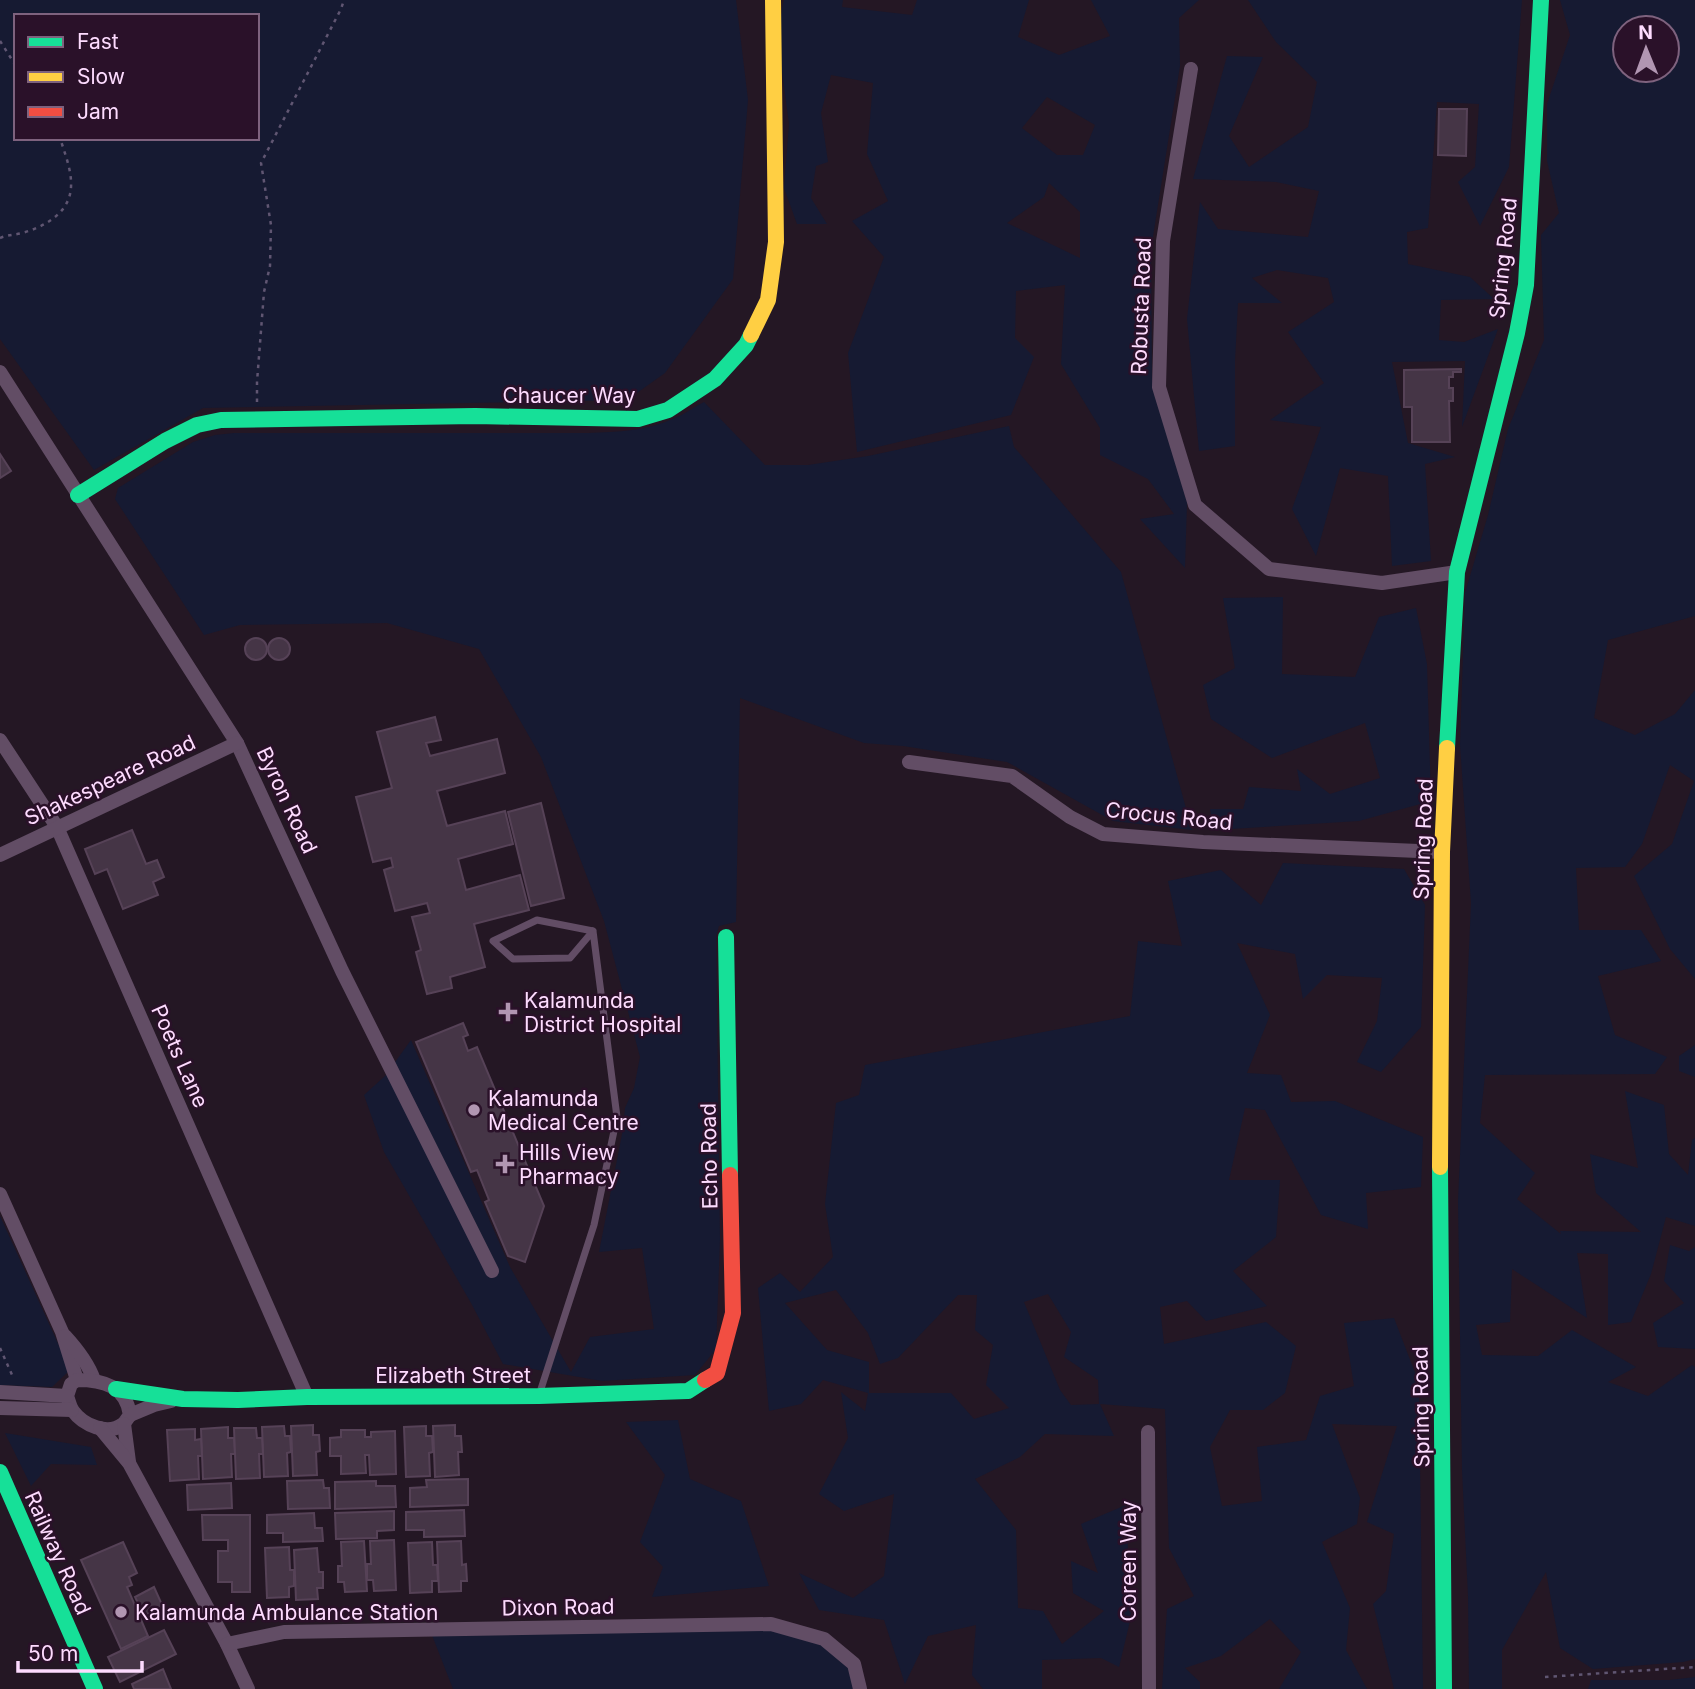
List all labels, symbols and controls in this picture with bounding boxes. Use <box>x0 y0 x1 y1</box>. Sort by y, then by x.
legend <box>14 14 259 140</box>
north arrow <box>1611 14 1681 84</box>
text: N <box>1638 21 1653 44</box>
text: Fast <box>77 29 119 54</box>
text: Slow <box>77 64 125 89</box>
text: Jam <box>77 99 119 124</box>
street label: Spring Road <box>1484 196 1522 320</box>
street label: Robusta Road <box>1126 237 1156 375</box>
street label: Chaucer Way <box>503 383 636 408</box>
street label: Shakespeare Road <box>21 729 199 831</box>
street label: Byron Road <box>251 743 323 857</box>
street label: Spring Road <box>1408 778 1438 900</box>
street label: Crocus Road <box>1104 797 1234 835</box>
place label: Kalamunda District Hospital <box>524 988 681 1037</box>
street label: Poets Lane <box>146 1001 214 1111</box>
marker: Kalamunda District Hospital <box>498 1002 518 1022</box>
place label: Kalamunda Medical Centre <box>488 1086 639 1135</box>
marker: Kalamunda Medical Centre <box>466 1102 482 1118</box>
street label: Echo Road <box>696 1103 722 1209</box>
place label: Hills View Pharmacy <box>519 1140 619 1189</box>
marker: Hills View Pharmacy <box>497 1156 513 1172</box>
street label: Spring Road <box>1407 1346 1435 1468</box>
street label: Elizabeth Street <box>375 1363 531 1388</box>
street label: Railway Road <box>20 1487 96 1619</box>
street label: Coreen Way <box>1116 1500 1141 1622</box>
street label: Dixon Road <box>501 1594 615 1620</box>
place label: Kalamunda Ambulance Station <box>135 1600 438 1625</box>
marker: Kalamunda Ambulance Station <box>113 1604 129 1620</box>
scale bar <box>18 1630 142 1674</box>
text: 50 m <box>28 1641 78 1666</box>

